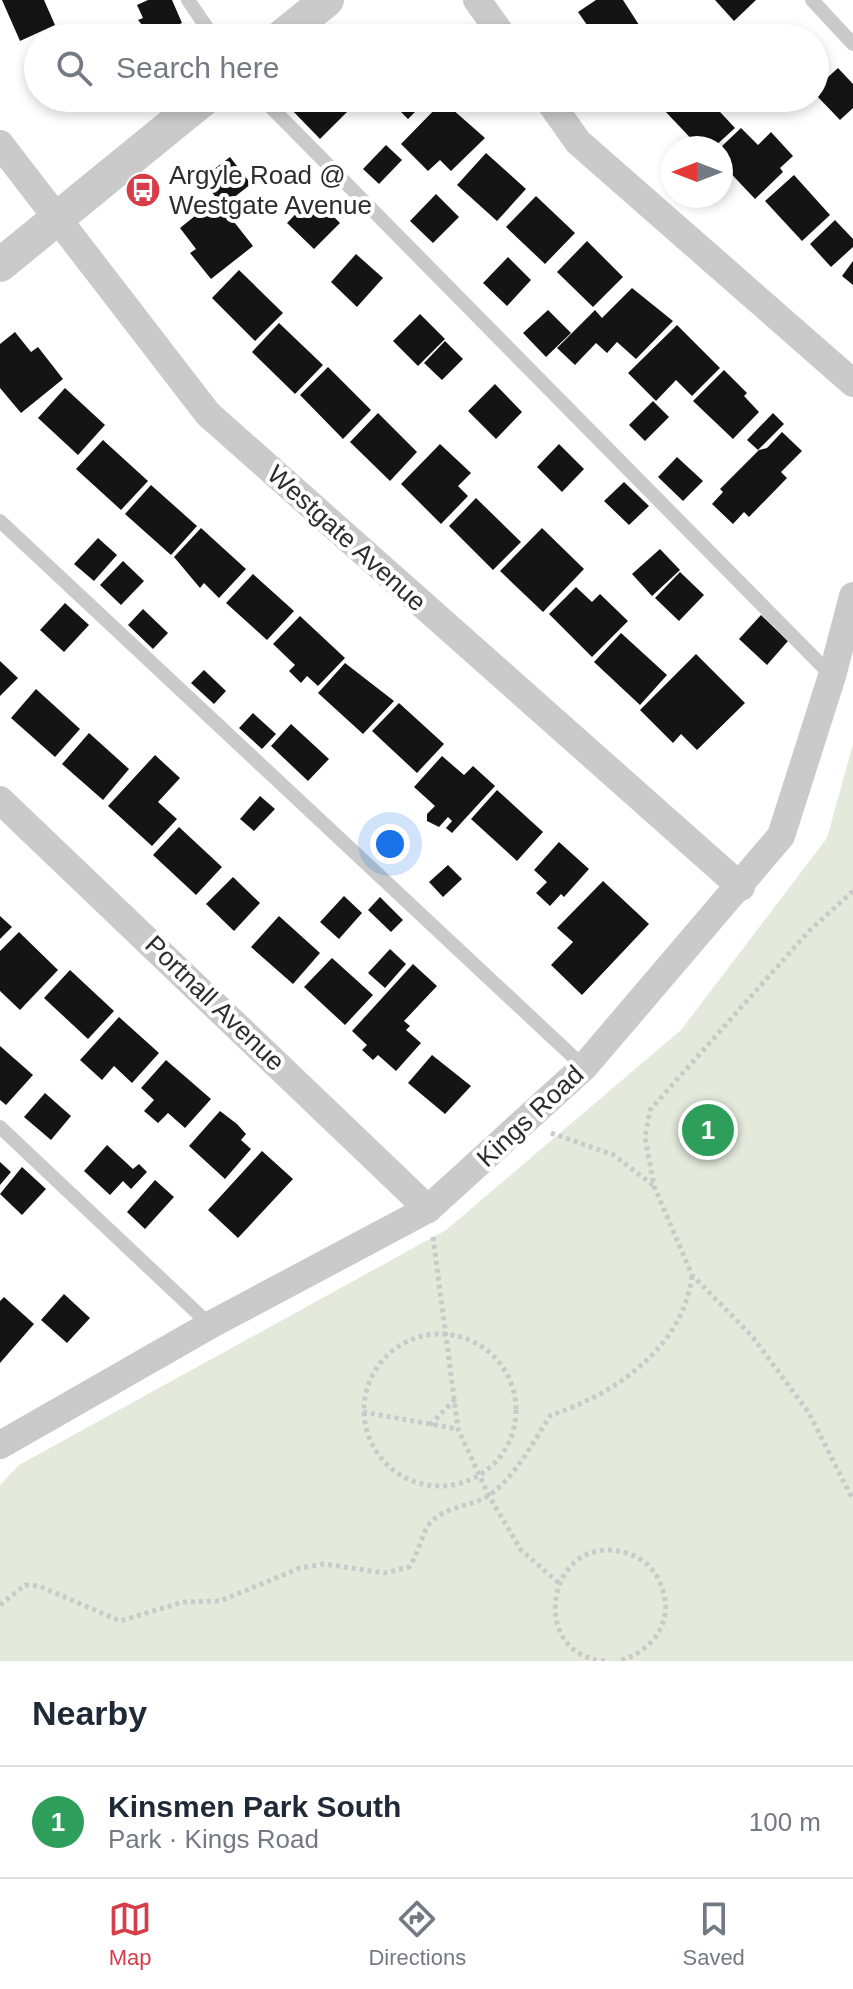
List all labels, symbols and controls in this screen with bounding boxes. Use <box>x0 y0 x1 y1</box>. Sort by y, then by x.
search box <box>24 24 829 112</box>
icon: search <box>52 46 96 90</box>
text: Search here <box>116 51 279 84</box>
north arrow <box>661 136 733 208</box>
place label: Argyle Road @ Westgate Avenue <box>169 160 372 220</box>
bus stop icon: Argyle Road @ Westgate Avenue <box>124 171 162 209</box>
street label: Westgate Avenue <box>262 459 432 617</box>
your location <box>370 824 410 864</box>
street label: Portnall Avenue <box>139 929 291 1077</box>
street label: Kings Road <box>471 1059 589 1173</box>
pin: 1 <box>682 1100 734 1160</box>
text: Nearby <box>32 1694 147 1732</box>
text: Kinsmen Park South <box>108 1790 401 1823</box>
text: 1 <box>51 1807 65 1837</box>
text: 100 m <box>749 1807 821 1837</box>
text: Park · Kings Road <box>108 1824 319 1854</box>
tab: Map <box>108 1897 152 1971</box>
tab: Directions <box>368 1897 466 1971</box>
tab: Saved <box>682 1897 745 1971</box>

